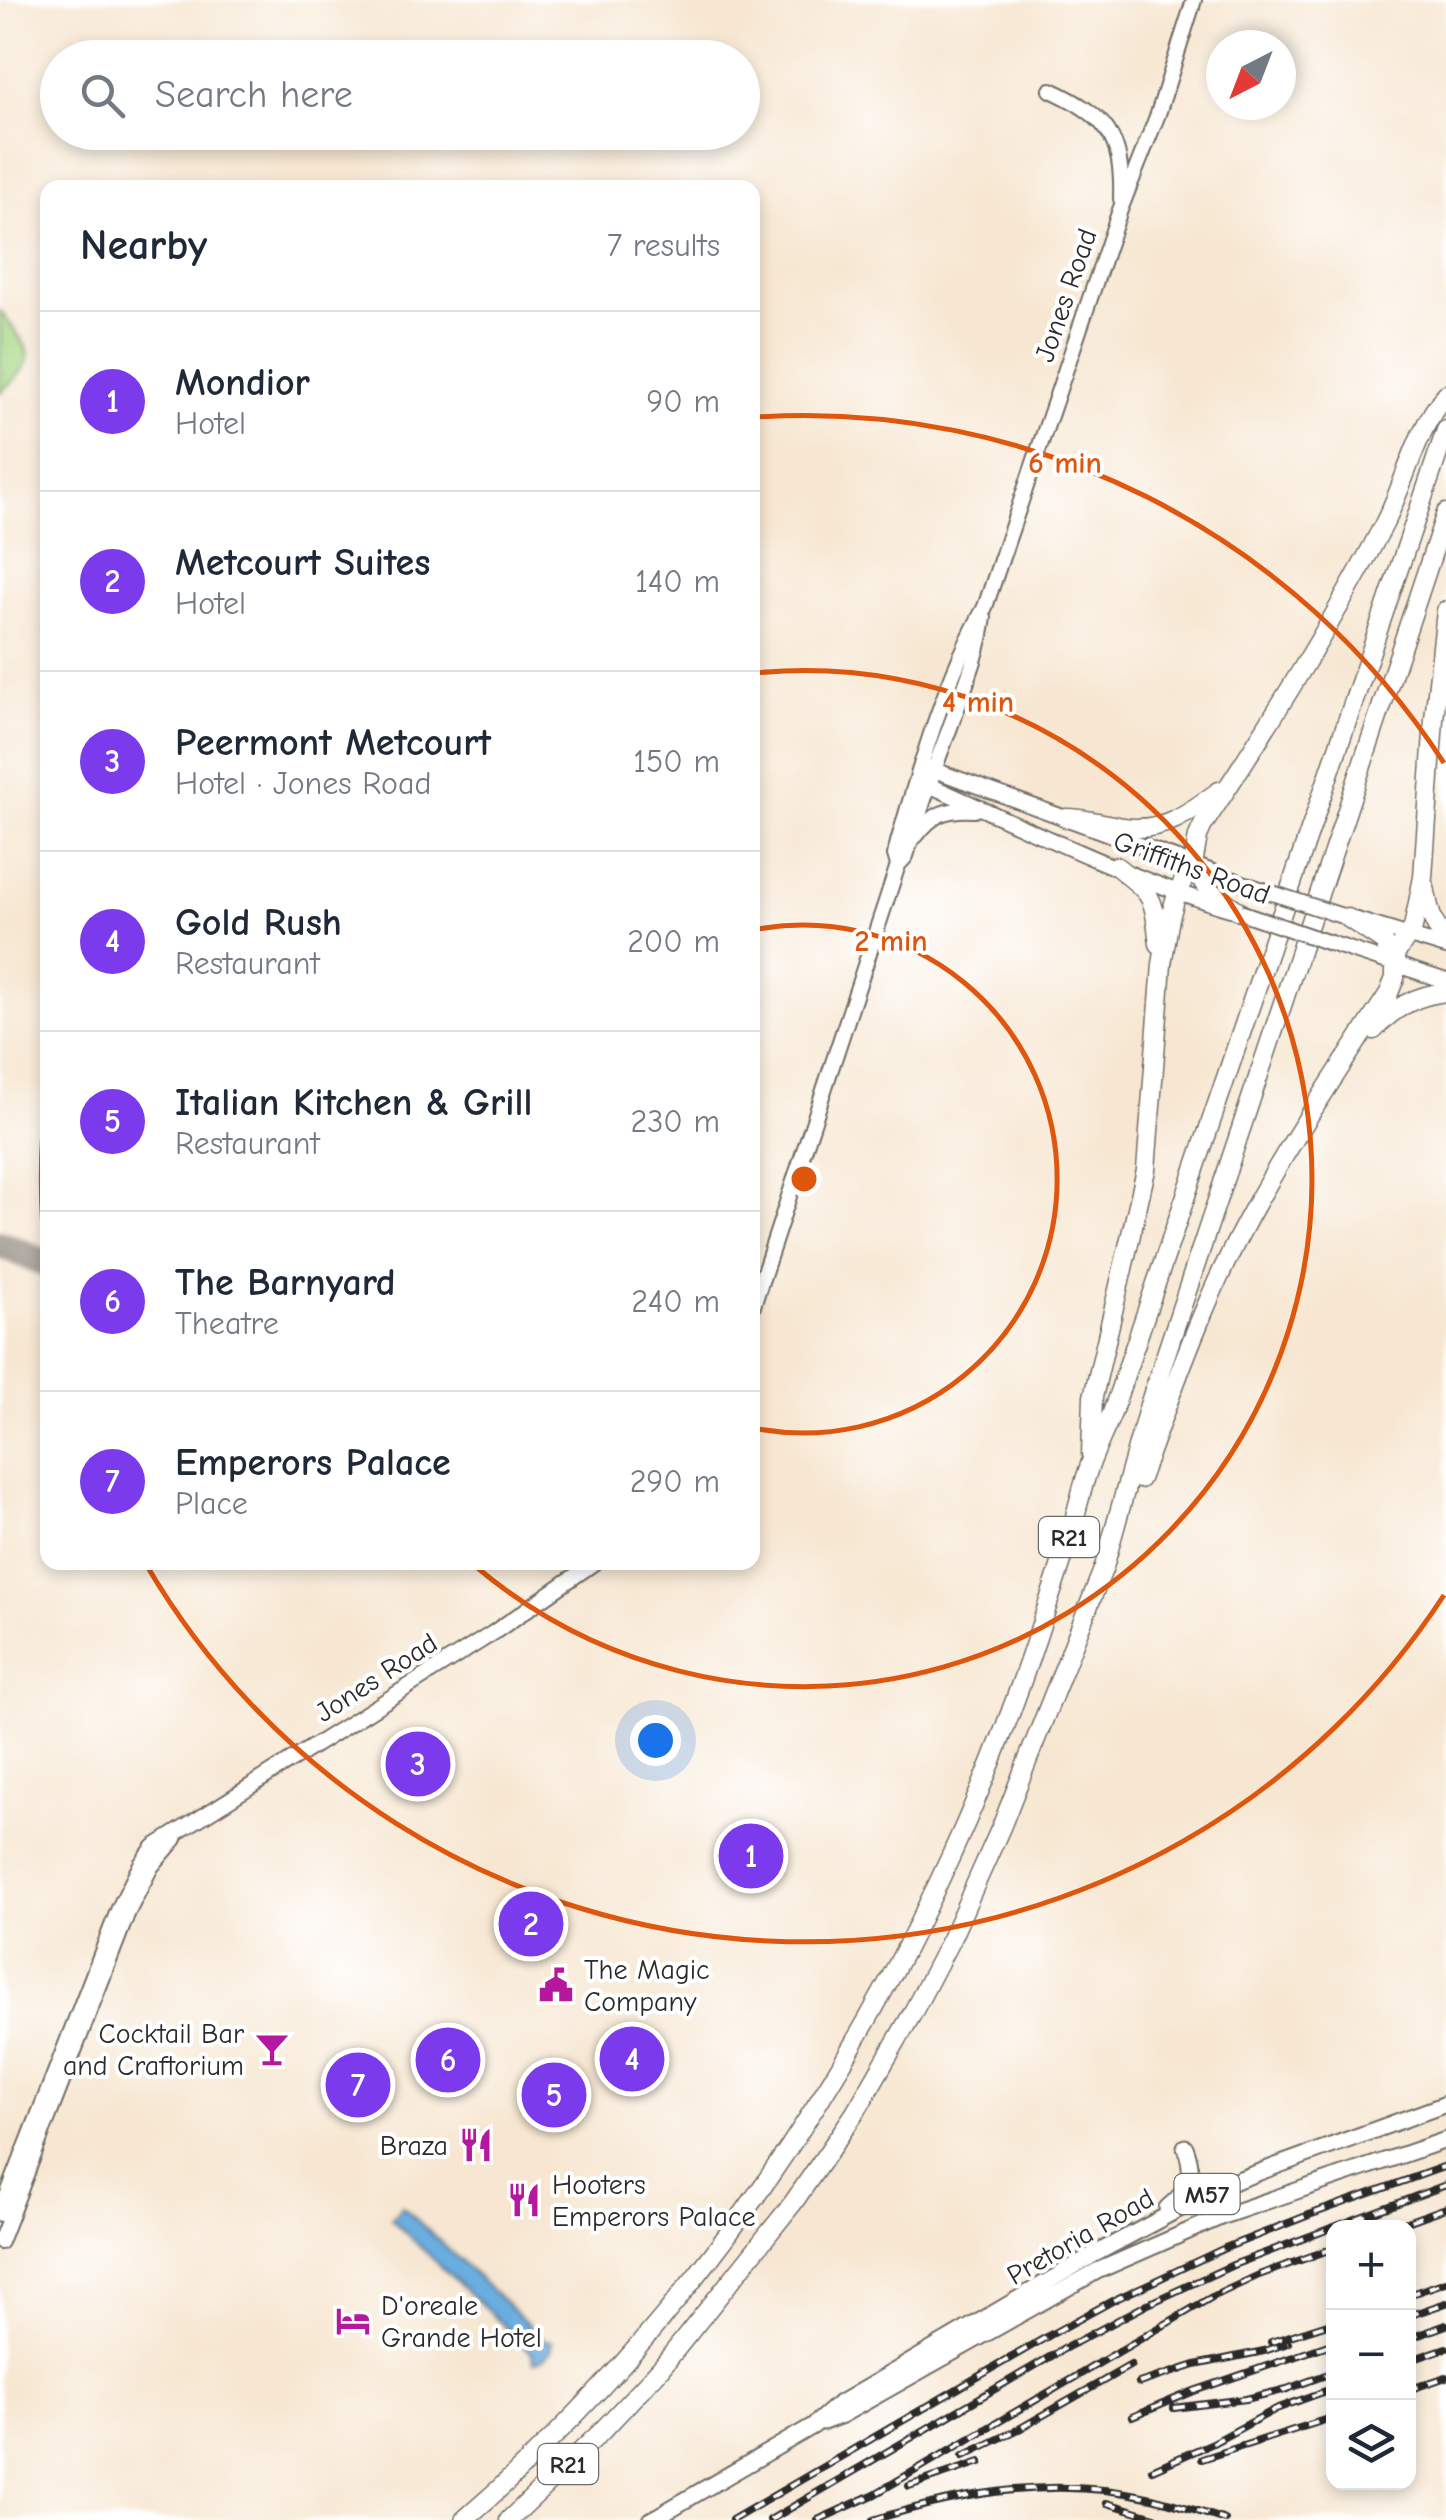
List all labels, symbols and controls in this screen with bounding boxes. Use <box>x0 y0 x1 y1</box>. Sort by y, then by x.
north arrow <box>1206 30 1296 120</box>
search box <box>40 40 760 150</box>
icon: search <box>75 68 130 123</box>
text: Search here <box>155 73 353 117</box>
text: Nearby <box>80 221 207 270</box>
street label: Jones Road <box>1028 225 1104 366</box>
text: 7 results <box>607 227 720 264</box>
text: Mondior <box>175 361 310 405</box>
text: 1 <box>106 383 119 420</box>
text: 90 m <box>646 383 720 420</box>
text: Hotel <box>175 405 246 442</box>
text: 6 min <box>1028 446 1102 481</box>
text: Metcourt Suites <box>175 541 430 585</box>
text: 2 <box>105 563 120 600</box>
text: 140 m <box>635 563 720 600</box>
text: Hotel <box>175 585 246 622</box>
text: 4 min <box>942 685 1014 720</box>
text: Peermont Metcourt <box>175 721 491 765</box>
text: 3 <box>105 743 120 780</box>
text: 150 m <box>633 743 720 780</box>
text: Hotel · Jones Road <box>175 765 431 802</box>
street label: Griffiths Road <box>1109 825 1274 911</box>
text: Gold Rush <box>175 901 342 945</box>
text: 4 <box>105 923 120 960</box>
text: 200 m <box>627 923 720 960</box>
text: 2 min <box>854 924 928 959</box>
text: Restaurant <box>175 945 320 982</box>
text: Italian Kitchen & Grill <box>175 1081 532 1125</box>
text: 5 <box>104 1103 121 1140</box>
text: 230 m <box>630 1103 720 1140</box>
text: Restaurant <box>175 1125 320 1162</box>
centre of rings <box>786 1161 822 1197</box>
text: The Barnyard <box>175 1261 396 1305</box>
text: 6 <box>104 1283 121 1320</box>
text: 240 m <box>631 1283 720 1320</box>
text: Theatre <box>175 1305 279 1342</box>
text: Emperors Palace <box>175 1441 451 1485</box>
text: 7 <box>105 1463 120 1500</box>
text: 290 m <box>630 1463 720 1500</box>
text: Place <box>175 1485 248 1522</box>
road number: R21 <box>1039 1517 1099 1557</box>
street label: Jones Road <box>310 1627 443 1729</box>
your location <box>630 1715 681 1766</box>
pin: 3 <box>386 1726 450 1802</box>
pin: 1 <box>718 1818 784 1894</box>
pin: 2 <box>498 1886 564 1962</box>
place label: The Magic Company <box>584 1954 710 2018</box>
public building icon: The Magic Company <box>537 1966 575 2004</box>
place label: Cocktail Bar and Craftorium <box>63 2018 244 2082</box>
pin: 6 <box>416 2022 480 2098</box>
pin: 4 <box>600 2022 664 2096</box>
bar icon: Cocktail Bar and Craftorium <box>253 2030 291 2068</box>
pin: 7 <box>326 2048 390 2122</box>
pin: 5 <box>522 2058 586 2132</box>
restaurant icon: Braza <box>457 2126 495 2164</box>
place label: Braza <box>380 2130 448 2162</box>
place label: Hooters Emperors Palace <box>552 2169 756 2233</box>
road number: M57 <box>1174 2174 1240 2214</box>
restaurant icon: Hooters Emperors Palace <box>505 2181 543 2219</box>
street label: Pretoria Road <box>1001 2182 1160 2292</box>
map controls <box>1326 2220 1416 2490</box>
button: + <box>1326 2220 1416 2310</box>
place label: D'oreale Grande Hotel <box>381 2290 542 2354</box>
hotel icon: D'oreale Grande Hotel <box>334 2302 372 2340</box>
button: − <box>1326 2310 1416 2400</box>
button: layers <box>1326 2400 1416 2490</box>
road number: R21 <box>538 2444 598 2484</box>

